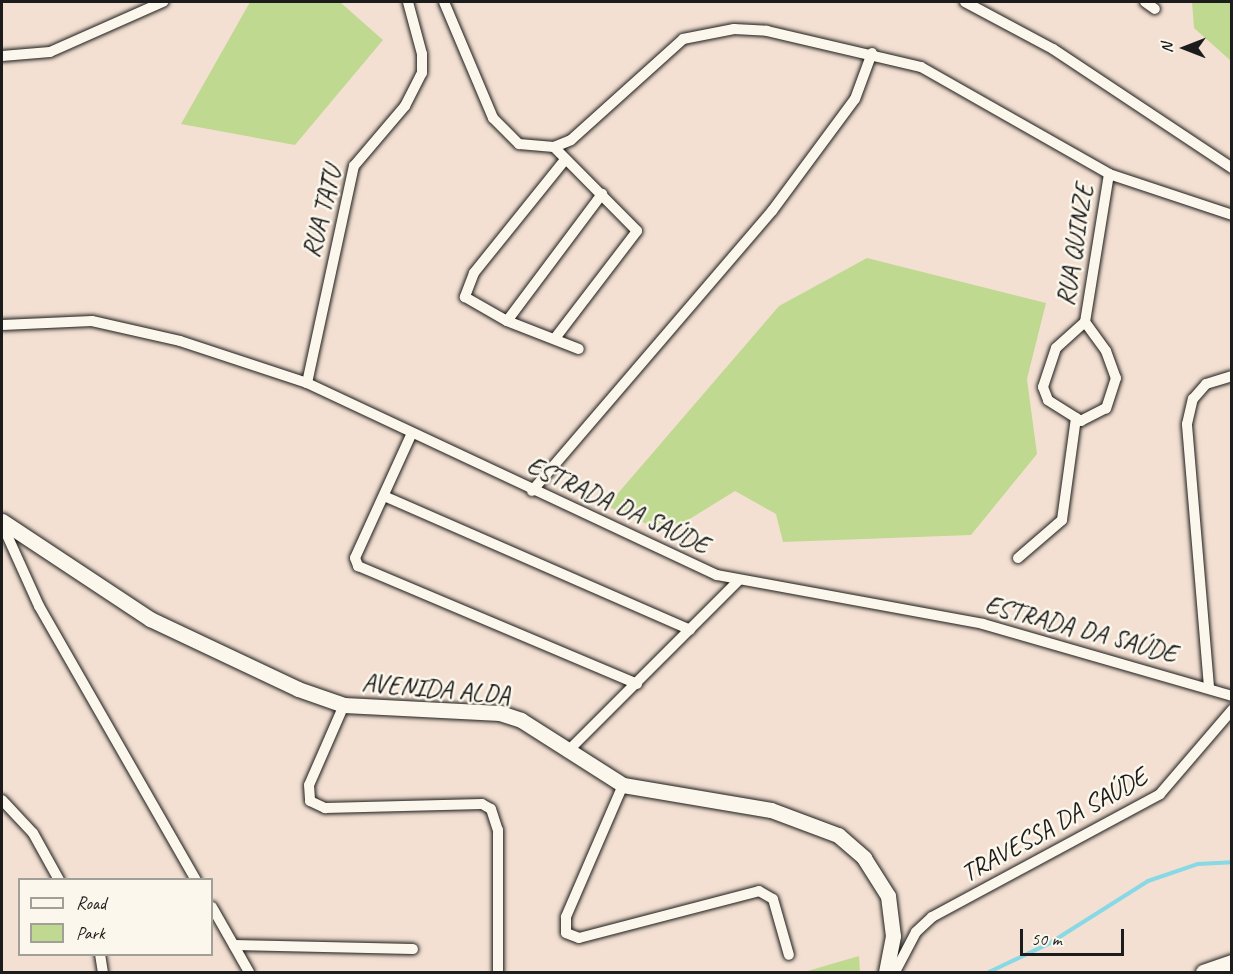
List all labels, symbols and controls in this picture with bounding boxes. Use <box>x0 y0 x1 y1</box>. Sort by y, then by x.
north arrow <box>1155 18 1215 78</box>
text: N <box>1157 43 1177 53</box>
street label: RUA TATU <box>296 163 348 261</box>
street label: RUA QUINZE <box>1050 182 1100 308</box>
street label: ESTRADA DA SAÚDE <box>522 449 714 561</box>
street label: ESTRADA DA SAÚDE <box>981 588 1181 670</box>
street label: AVENIDA ALDA <box>360 667 512 711</box>
street label: TRAVESSA DA SAÚDE <box>955 761 1153 889</box>
legend <box>18 878 213 956</box>
text: Road <box>76 892 106 914</box>
scale bar <box>1023 917 1126 955</box>
text: Park <box>76 922 105 944</box>
text: 50 m <box>1031 928 1062 950</box>

